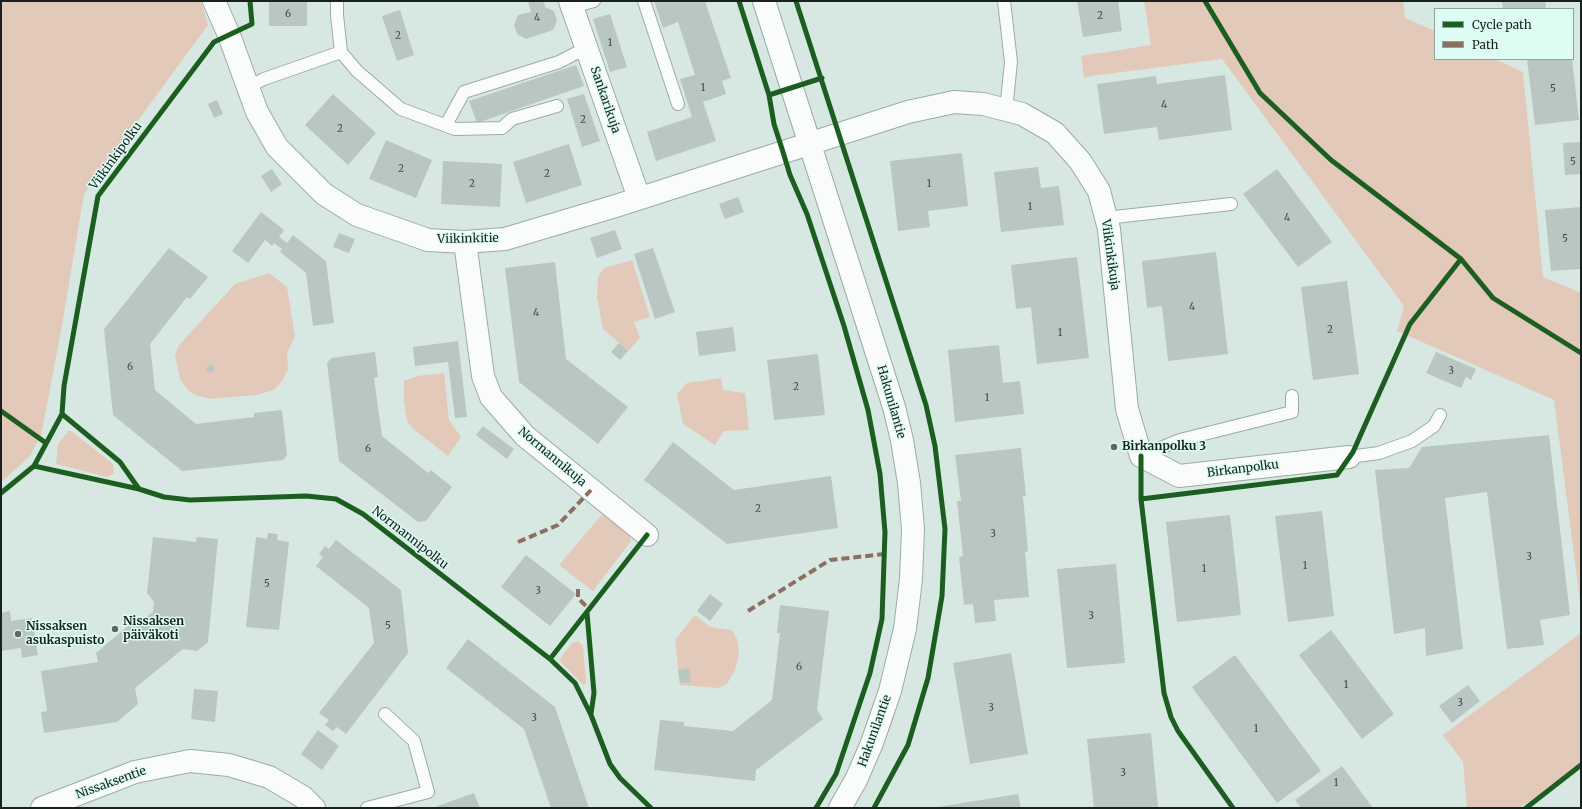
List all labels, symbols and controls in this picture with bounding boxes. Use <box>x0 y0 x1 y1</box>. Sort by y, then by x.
house number: 6 <box>285 8 291 20</box>
legend <box>1434 8 1574 60</box>
house number: 2 <box>1097 10 1103 22</box>
house number: 4 <box>534 12 540 24</box>
text: Cycle path <box>1472 17 1532 32</box>
house number: 2 <box>395 30 401 42</box>
house number: 1 <box>608 37 612 49</box>
text: Path <box>1472 37 1498 52</box>
street label: Sankarikuja <box>587 65 623 135</box>
house number: 1 <box>701 82 705 94</box>
house number: 5 <box>1550 83 1556 95</box>
house number: 4 <box>1161 99 1167 111</box>
house number: 2 <box>580 114 586 126</box>
street label: Viikinkipolku <box>87 119 145 193</box>
house number: 2 <box>337 123 343 135</box>
house number: 5 <box>1570 156 1576 168</box>
house number: 2 <box>398 163 404 175</box>
house number: 2 <box>544 168 550 180</box>
house number: 2 <box>469 178 475 190</box>
house number: 1 <box>927 178 931 190</box>
house number: 1 <box>1028 201 1032 213</box>
house number: 4 <box>1284 212 1290 224</box>
street label: Viikinkikuja <box>1098 219 1122 291</box>
street label: Viikinkitie <box>437 231 499 247</box>
house number: 5 <box>1562 233 1568 245</box>
house number: 4 <box>1189 301 1195 313</box>
house number: 4 <box>533 307 539 319</box>
house number: 2 <box>1327 324 1333 336</box>
house number: 1 <box>1058 327 1062 339</box>
house number: 6 <box>127 361 133 373</box>
street label: Hakunilantie <box>874 364 908 440</box>
house number: 3 <box>1448 365 1454 377</box>
house number: 2 <box>793 381 799 393</box>
house number: 1 <box>985 392 989 404</box>
street label: Normannikuja <box>515 424 589 490</box>
place label: Birkanpolku 3 <box>1122 440 1206 454</box>
marker: Birkanpolku 3 <box>1109 442 1119 452</box>
house number: 6 <box>365 443 371 455</box>
street label: Birkanpolku <box>1206 457 1280 481</box>
house number: 2 <box>755 503 761 515</box>
street label: Normannipolku <box>369 504 451 572</box>
house number: 3 <box>990 528 996 540</box>
house number: 3 <box>1526 551 1532 563</box>
house number: 1 <box>1303 560 1307 572</box>
house number: 1 <box>1202 563 1206 575</box>
house number: 5 <box>264 578 270 590</box>
house number: 3 <box>535 585 541 597</box>
house number: 3 <box>1088 610 1094 622</box>
place label: Nissaksen päiväkoti <box>123 615 184 643</box>
place label: Nissaksen asukaspuisto <box>26 620 104 648</box>
house number: 5 <box>385 620 391 632</box>
marker: Nissaksen päiväkoti <box>110 624 120 634</box>
marker: Nissaksen asukaspuisto <box>13 629 23 639</box>
house number: 6 <box>796 661 802 673</box>
house number: 1 <box>1344 679 1348 691</box>
street label: Hakunilantie <box>855 693 895 769</box>
house number: 3 <box>1457 697 1463 709</box>
house number: 3 <box>988 702 994 714</box>
house number: 3 <box>531 712 537 724</box>
house number: 1 <box>1254 723 1258 735</box>
street label: Nissaksentie <box>74 764 148 802</box>
house number: 3 <box>1120 767 1126 779</box>
house number: 1 <box>1334 777 1338 789</box>

